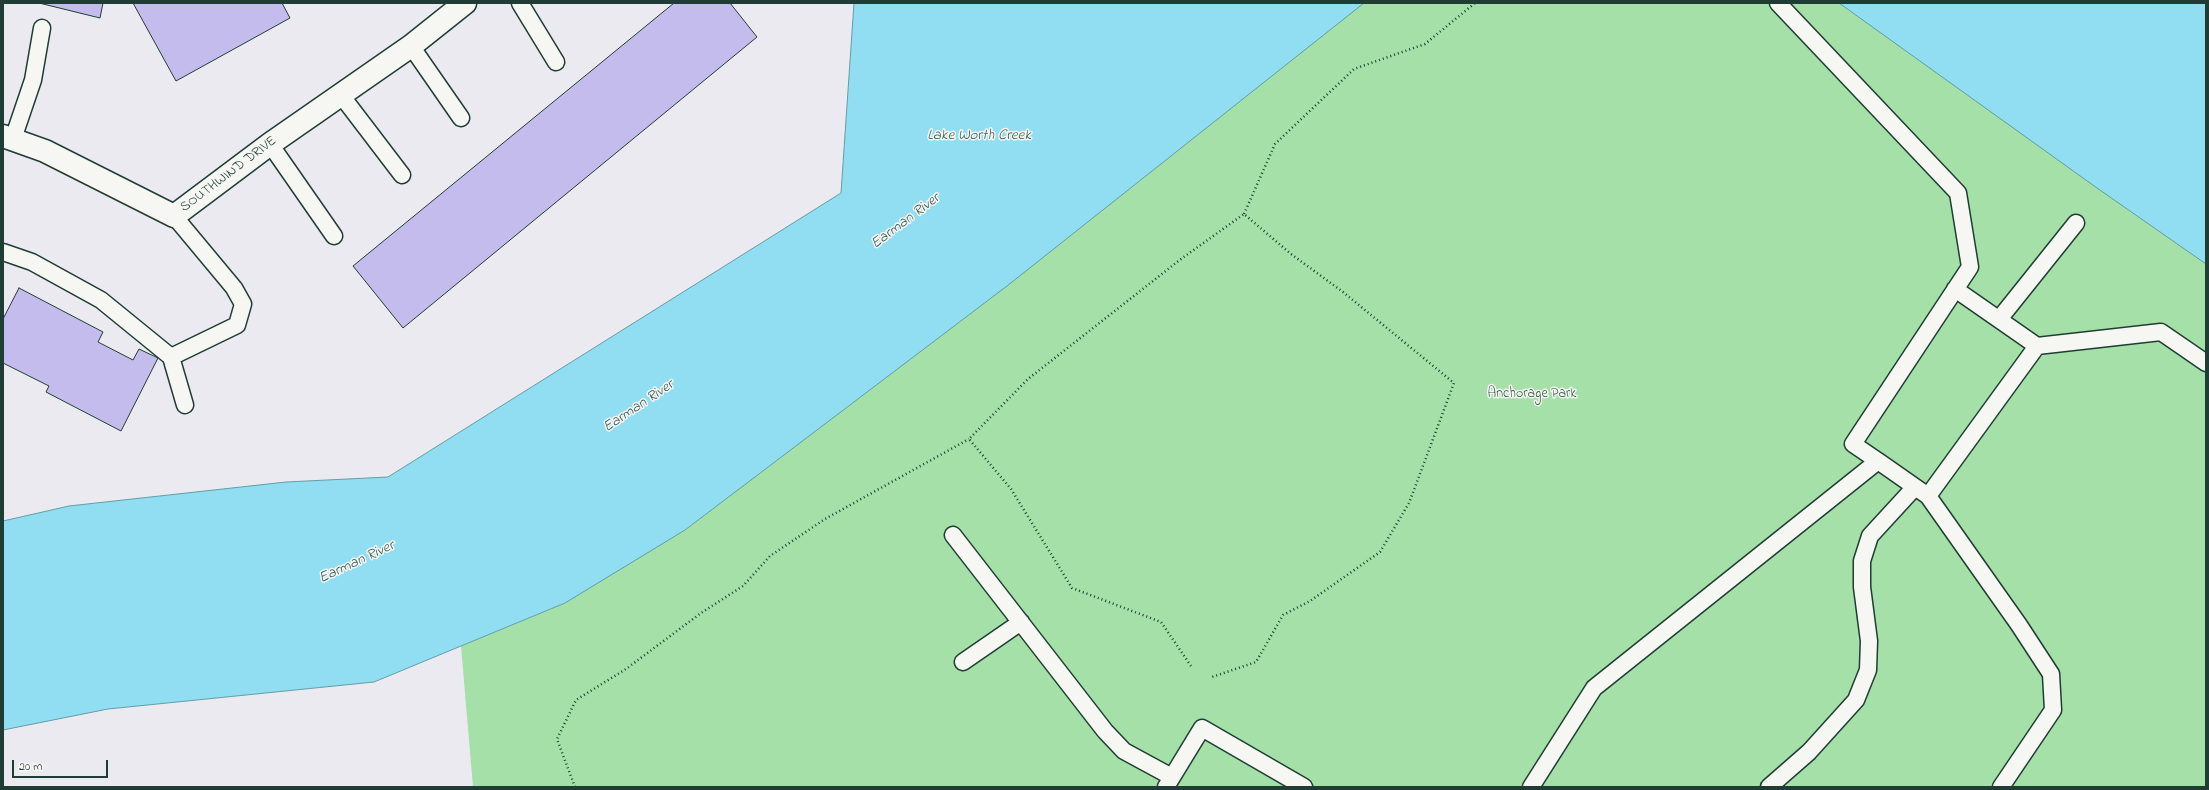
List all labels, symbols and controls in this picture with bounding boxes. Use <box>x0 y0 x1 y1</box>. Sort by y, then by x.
water label: Lake Worth Creek <box>927 128 1031 146</box>
street label: SOUTHWIND DRIVE <box>178 133 280 217</box>
water label: Earman River <box>868 190 944 254</box>
water label: Earman River <box>600 377 678 437</box>
park label: Anchorage Park <box>1488 387 1576 403</box>
water label: Earman River <box>316 538 398 588</box>
scale bar <box>14 752 110 778</box>
text: 20 m <box>19 758 42 776</box>

